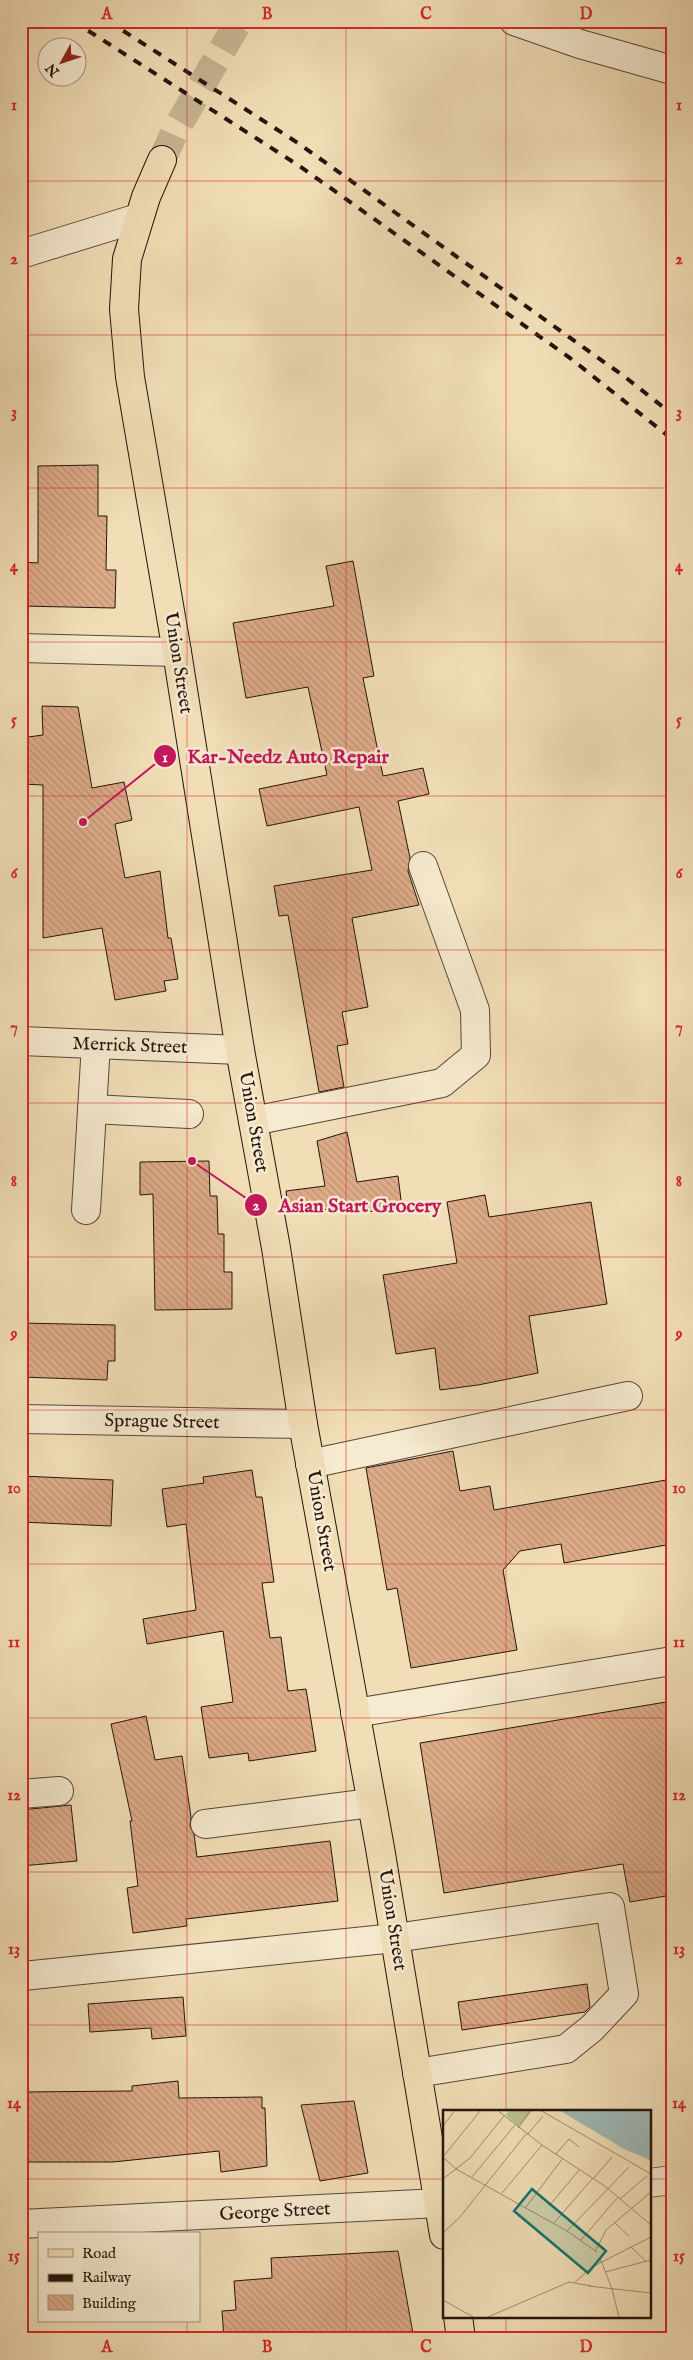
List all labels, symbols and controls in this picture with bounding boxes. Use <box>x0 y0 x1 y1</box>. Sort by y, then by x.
text: A <box>101 5 114 25</box>
text: B <box>262 5 273 25</box>
text: C <box>420 5 432 25</box>
text: D <box>580 5 593 25</box>
north arrow <box>38 38 88 88</box>
text: N <box>42 59 64 81</box>
text: 1 <box>11 96 17 116</box>
text: 1 <box>676 96 682 116</box>
text: 2 <box>10 250 18 270</box>
text: 2 <box>675 250 683 270</box>
text: 3 <box>11 403 17 423</box>
text: 3 <box>676 403 682 423</box>
text: 4 <box>10 557 19 577</box>
text: 4 <box>675 557 684 577</box>
street label: Union Street <box>158 611 198 716</box>
text: 5 <box>11 711 17 731</box>
text: 5 <box>676 711 682 731</box>
callout: Kar-Needz Auto Repair <box>152 739 399 774</box>
text: Kar-Needz Auto Repair <box>187 745 389 770</box>
text: 1 <box>162 748 168 767</box>
text: 6 <box>11 864 19 884</box>
text: 6 <box>676 864 684 884</box>
text: 7 <box>10 1018 18 1038</box>
text: 7 <box>675 1018 683 1038</box>
street label: Merrick Street <box>72 1032 188 1060</box>
street label: Union Street <box>232 1070 274 1175</box>
text: 8 <box>11 1172 17 1192</box>
text: 8 <box>676 1172 682 1192</box>
callout: Asian Start Grocery <box>244 1188 452 1223</box>
text: Asian Start Grocery <box>278 1194 443 1219</box>
text: 2 <box>252 1196 260 1215</box>
text: 9 <box>10 1325 18 1345</box>
text: 9 <box>675 1325 683 1345</box>
street label: Sprague Street <box>104 1409 220 1435</box>
street label: Union Street <box>300 1469 342 1574</box>
text: 10 <box>7 1479 21 1499</box>
text: 10 <box>672 1479 686 1499</box>
text: 11 <box>8 1633 20 1653</box>
text: 11 <box>673 1633 685 1653</box>
text: 12 <box>7 1786 21 1806</box>
text: 12 <box>672 1786 686 1806</box>
street label: Union Street <box>372 1868 412 1973</box>
text: 13 <box>8 1940 20 1960</box>
text: 13 <box>673 1940 685 1960</box>
text: 14 <box>7 2094 22 2114</box>
text: 14 <box>672 2094 687 2114</box>
inset map <box>443 2110 650 2318</box>
street label: George Street <box>219 2197 332 2227</box>
legend <box>38 2232 200 2322</box>
text: Road <box>82 2244 117 2263</box>
text: 15 <box>8 2247 20 2267</box>
text: 15 <box>673 2247 685 2267</box>
text: Railway <box>82 2268 132 2287</box>
text: Building <box>82 2294 137 2313</box>
text: A <box>101 2338 114 2358</box>
text: B <box>262 2338 273 2358</box>
text: C <box>420 2338 432 2358</box>
text: D <box>580 2338 593 2358</box>

